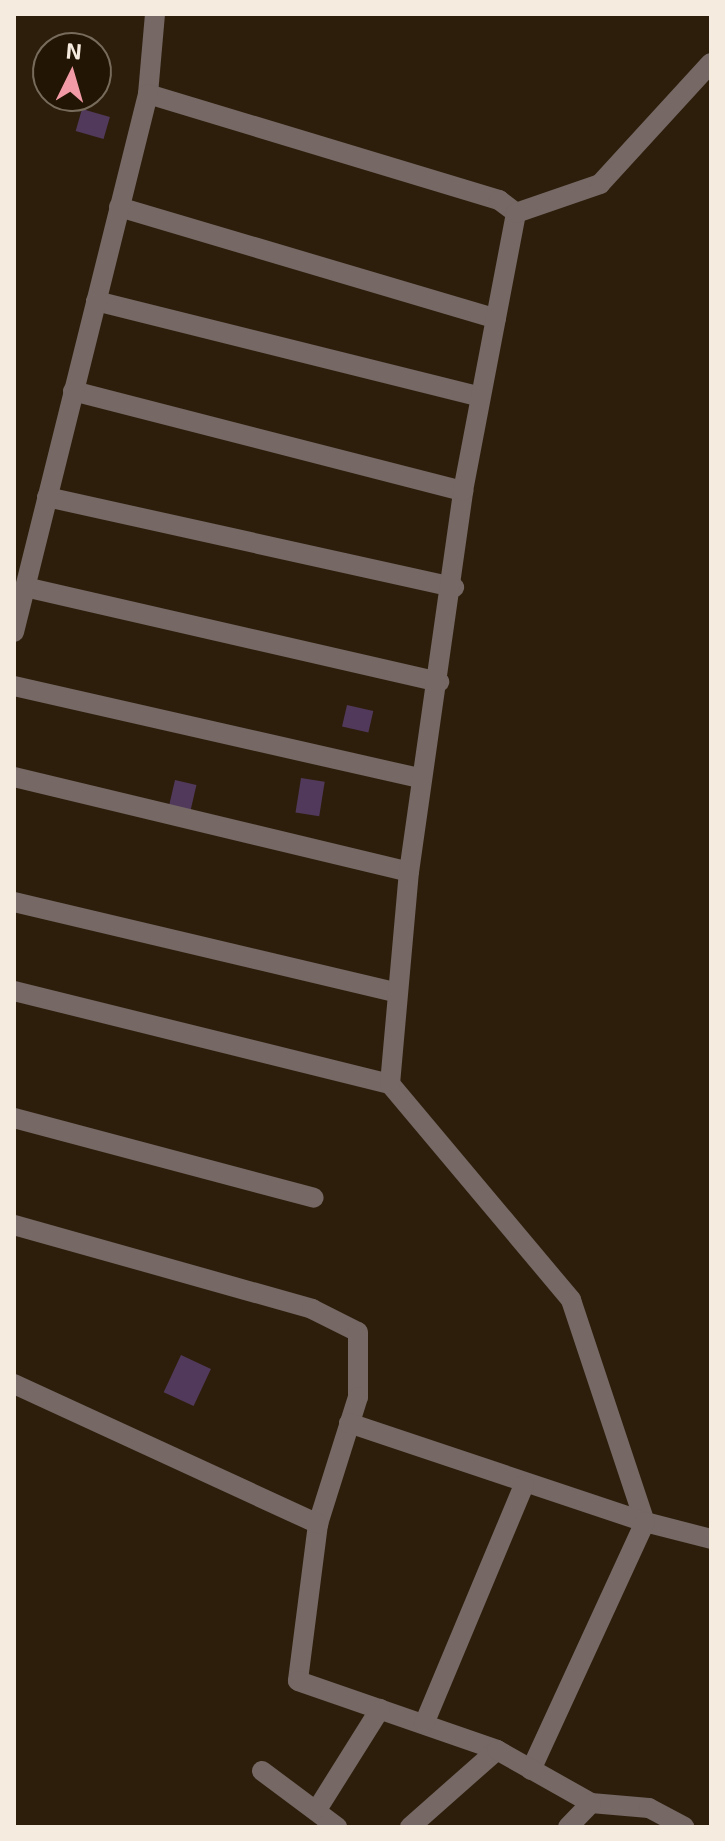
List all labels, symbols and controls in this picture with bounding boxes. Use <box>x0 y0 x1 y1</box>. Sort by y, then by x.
north arrow <box>32 32 112 112</box>
text: N <box>65 36 83 64</box>

